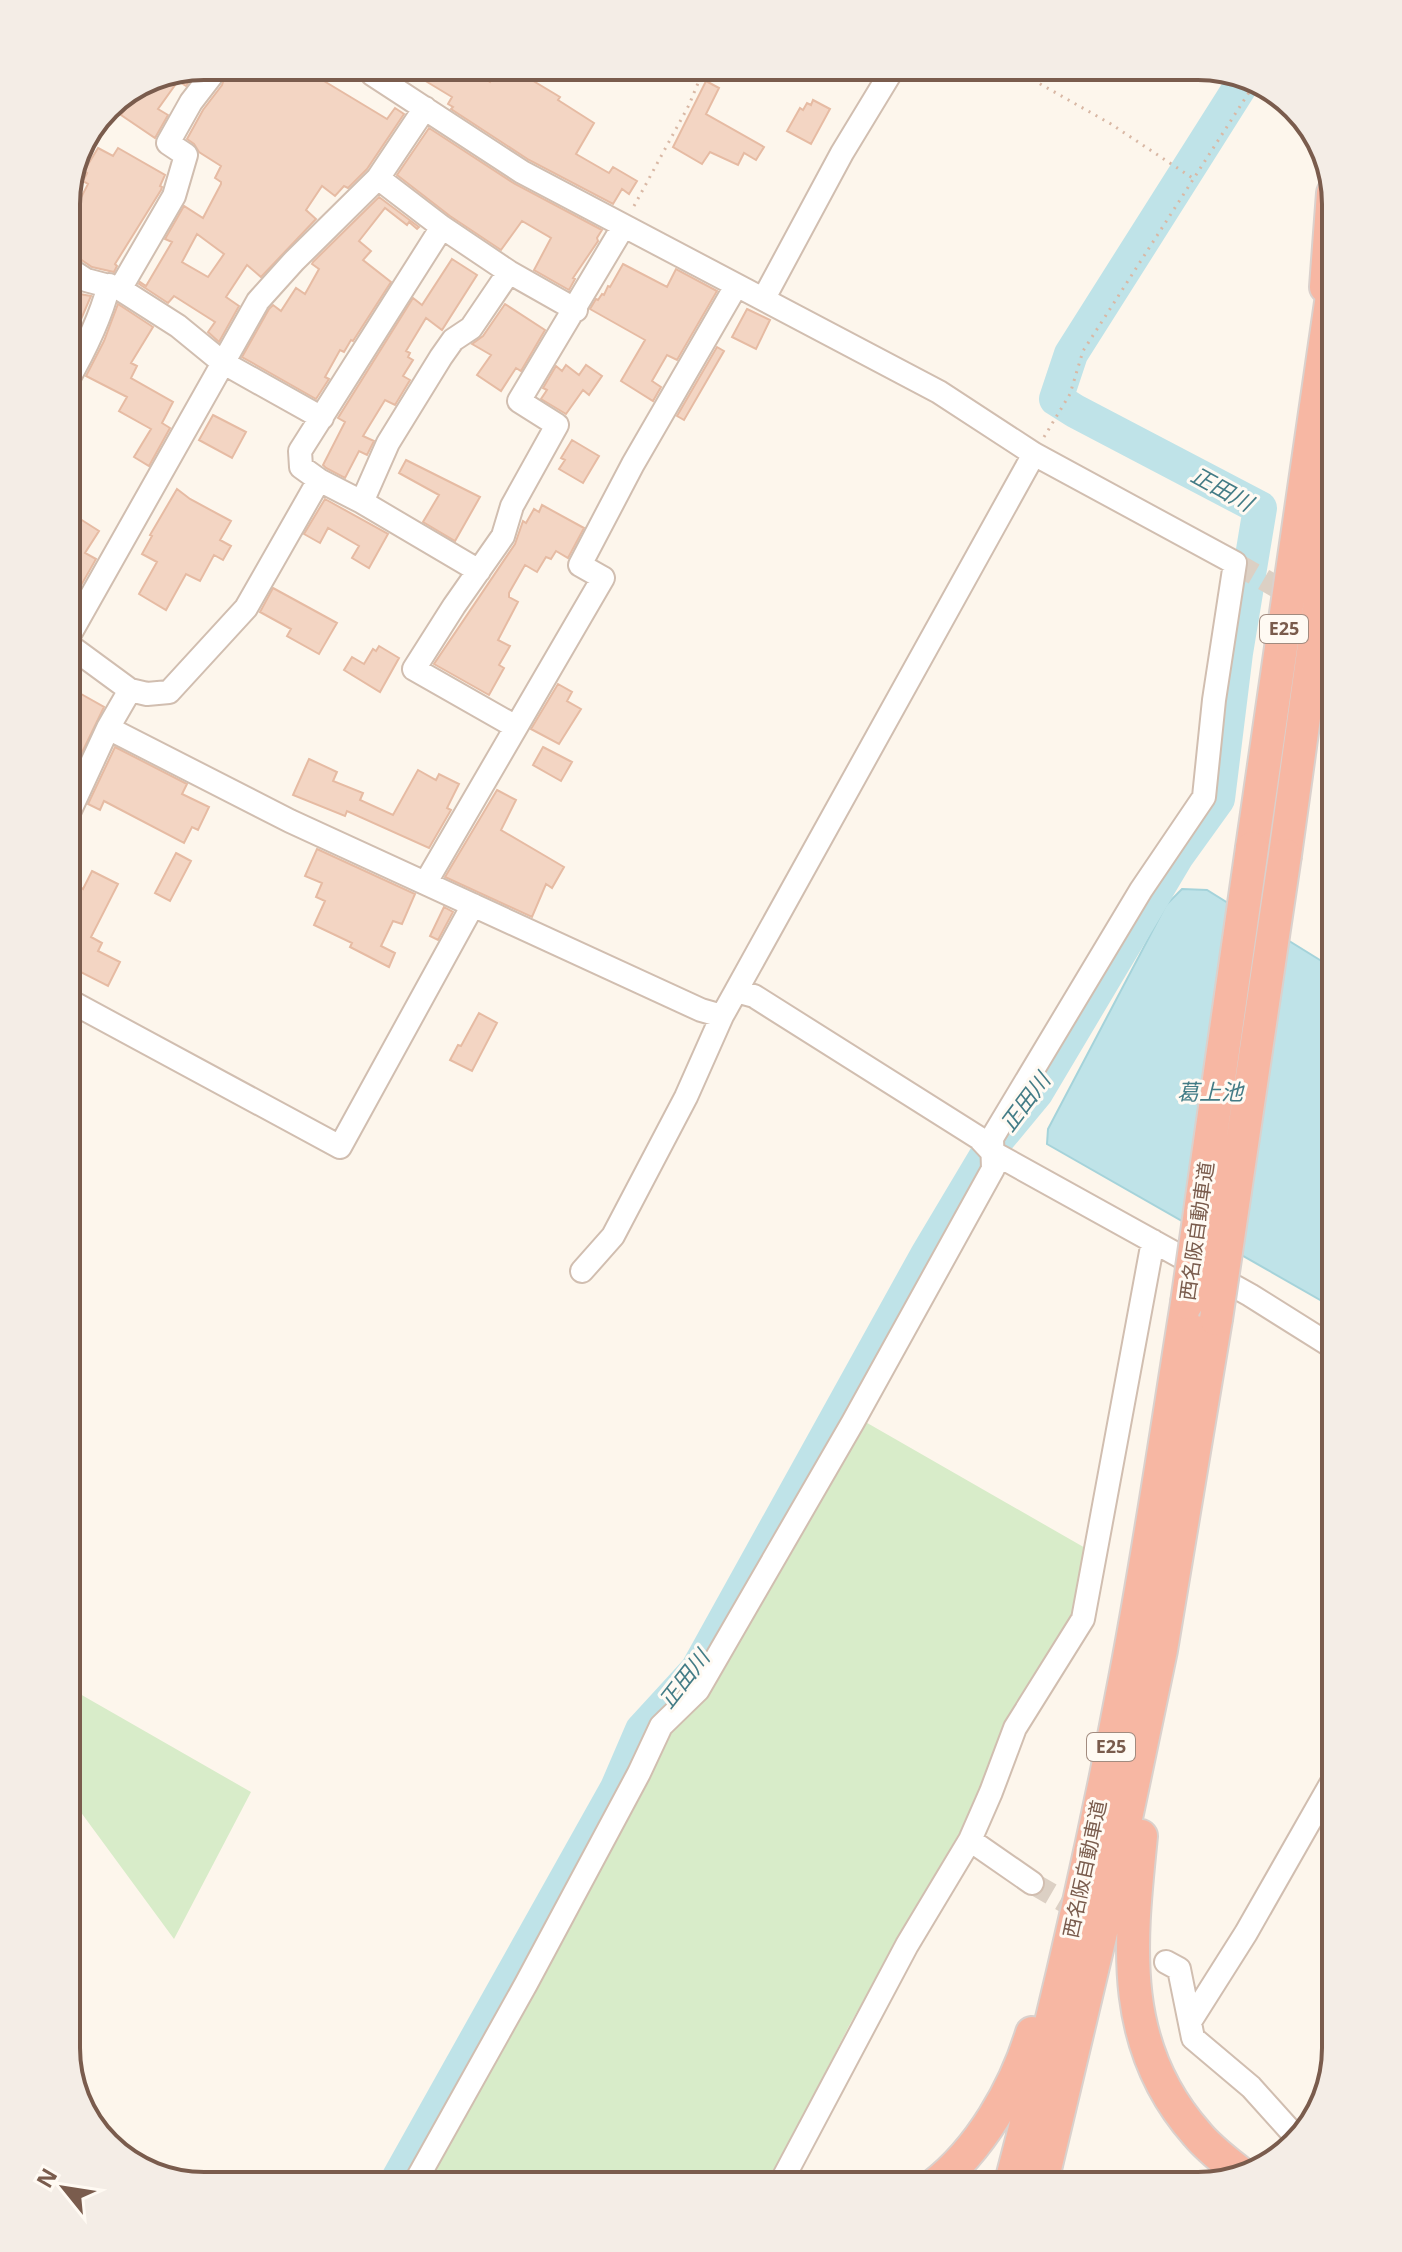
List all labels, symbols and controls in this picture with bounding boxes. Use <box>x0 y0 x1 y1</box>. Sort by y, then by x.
water label: 正田川 <box>1186 459 1260 518</box>
road number: E25 <box>1260 615 1308 643</box>
water label: 正田川 <box>992 1064 1057 1137</box>
water label: 葛上池 <box>1177 1076 1245 1106</box>
street label: 西名阪自動車道 <box>1173 1160 1220 1302</box>
water label: 正田川 <box>651 1642 717 1714</box>
road number: E25 <box>1087 1733 1135 1761</box>
street label: 西名阪自動車道 <box>1057 1798 1112 1940</box>
north arrow <box>24 2148 104 2228</box>
text: N <box>28 2162 63 2193</box>

